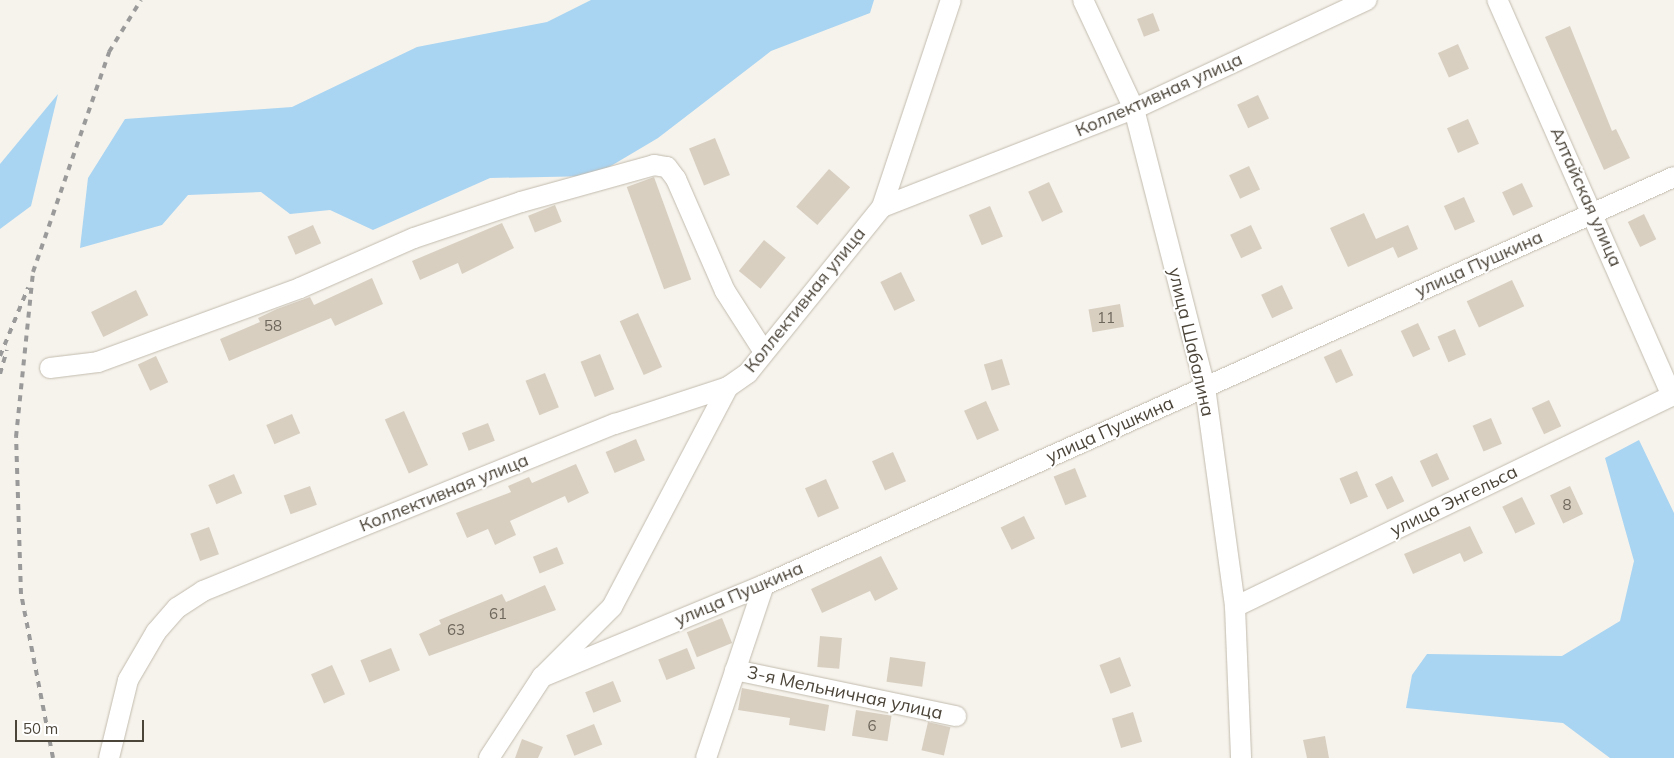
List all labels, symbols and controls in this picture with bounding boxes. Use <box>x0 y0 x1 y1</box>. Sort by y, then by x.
street label: Коллективная улица <box>1072 48 1246 142</box>
street label: Алтайская улица <box>1546 124 1626 270</box>
street label: Коллективная улица <box>740 223 870 377</box>
street label: улица Пушкина <box>1412 226 1546 302</box>
street label: улица Шабалина <box>1163 265 1219 419</box>
house number: 11 <box>1097 309 1115 327</box>
house number: 58 <box>264 317 282 335</box>
street label: улица Пушкина <box>1043 392 1177 468</box>
street label: Коллективная улица <box>356 449 532 537</box>
street label: улица Энгельса <box>1387 461 1521 541</box>
house number: 8 <box>1563 496 1571 514</box>
street label: улица Пушкина <box>671 557 807 631</box>
house number: 61 <box>489 605 507 623</box>
house number: 63 <box>447 621 465 639</box>
street label: 3-я Мельничная улица <box>745 662 945 724</box>
scale bar <box>18 710 146 742</box>
house number: 6 <box>868 717 876 735</box>
text: 50 m <box>23 719 58 738</box>

